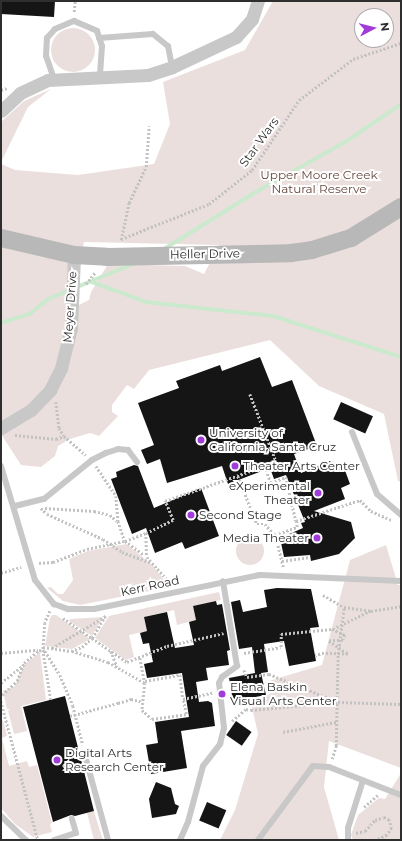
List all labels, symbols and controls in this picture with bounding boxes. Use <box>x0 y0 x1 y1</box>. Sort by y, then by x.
north arrow <box>354 8 394 48</box>
text: N <box>377 21 392 32</box>
street label: Star Wars <box>236 115 282 169</box>
park label: Upper Moore Creek Natural Reserve <box>260 168 378 196</box>
street label: Heller Drive <box>170 246 240 262</box>
street label: Meyer Drive <box>60 271 80 343</box>
place label: University of California, Santa Cruz <box>209 426 336 454</box>
marker: University of California, Santa Cruz <box>196 435 206 445</box>
place label: Theater Arts Center <box>243 459 360 473</box>
marker: Theater Arts Center <box>230 461 240 471</box>
place label: eXperimental Theater <box>229 479 310 507</box>
marker: eXperimental Theater <box>313 488 323 498</box>
place label: Second Stage <box>199 508 282 522</box>
marker: Second Stage <box>186 510 196 520</box>
place label: Media Theater <box>223 531 309 545</box>
marker: Media Theater <box>312 533 322 543</box>
street label: Kerr Road <box>119 573 181 599</box>
place label: Elena Baskin Visual Arts Center <box>230 680 337 708</box>
marker: Elena Baskin Visual Arts Center <box>217 689 227 699</box>
place label: Digital Arts Research Center <box>65 746 164 774</box>
marker: Digital Arts Research Center <box>52 755 62 765</box>

